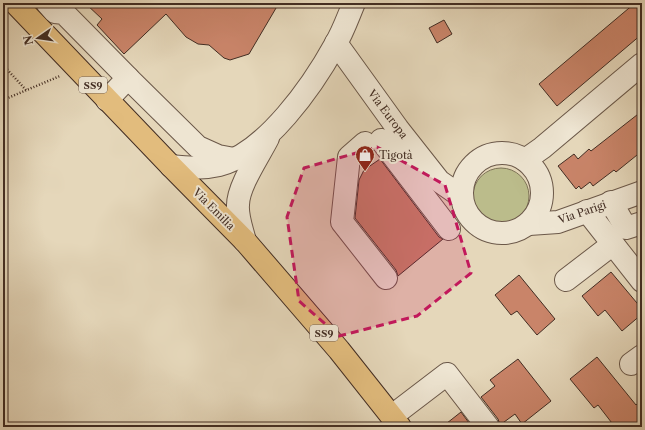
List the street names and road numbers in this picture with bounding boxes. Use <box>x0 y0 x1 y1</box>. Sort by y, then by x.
road number: SS9 <box>79 77 107 93</box>
street label: Via Europa <box>364 86 411 142</box>
street label: Via Emilia <box>189 184 238 233</box>
street label: Via Parigi <box>555 197 608 227</box>
road number: SS9 <box>310 325 338 341</box>

